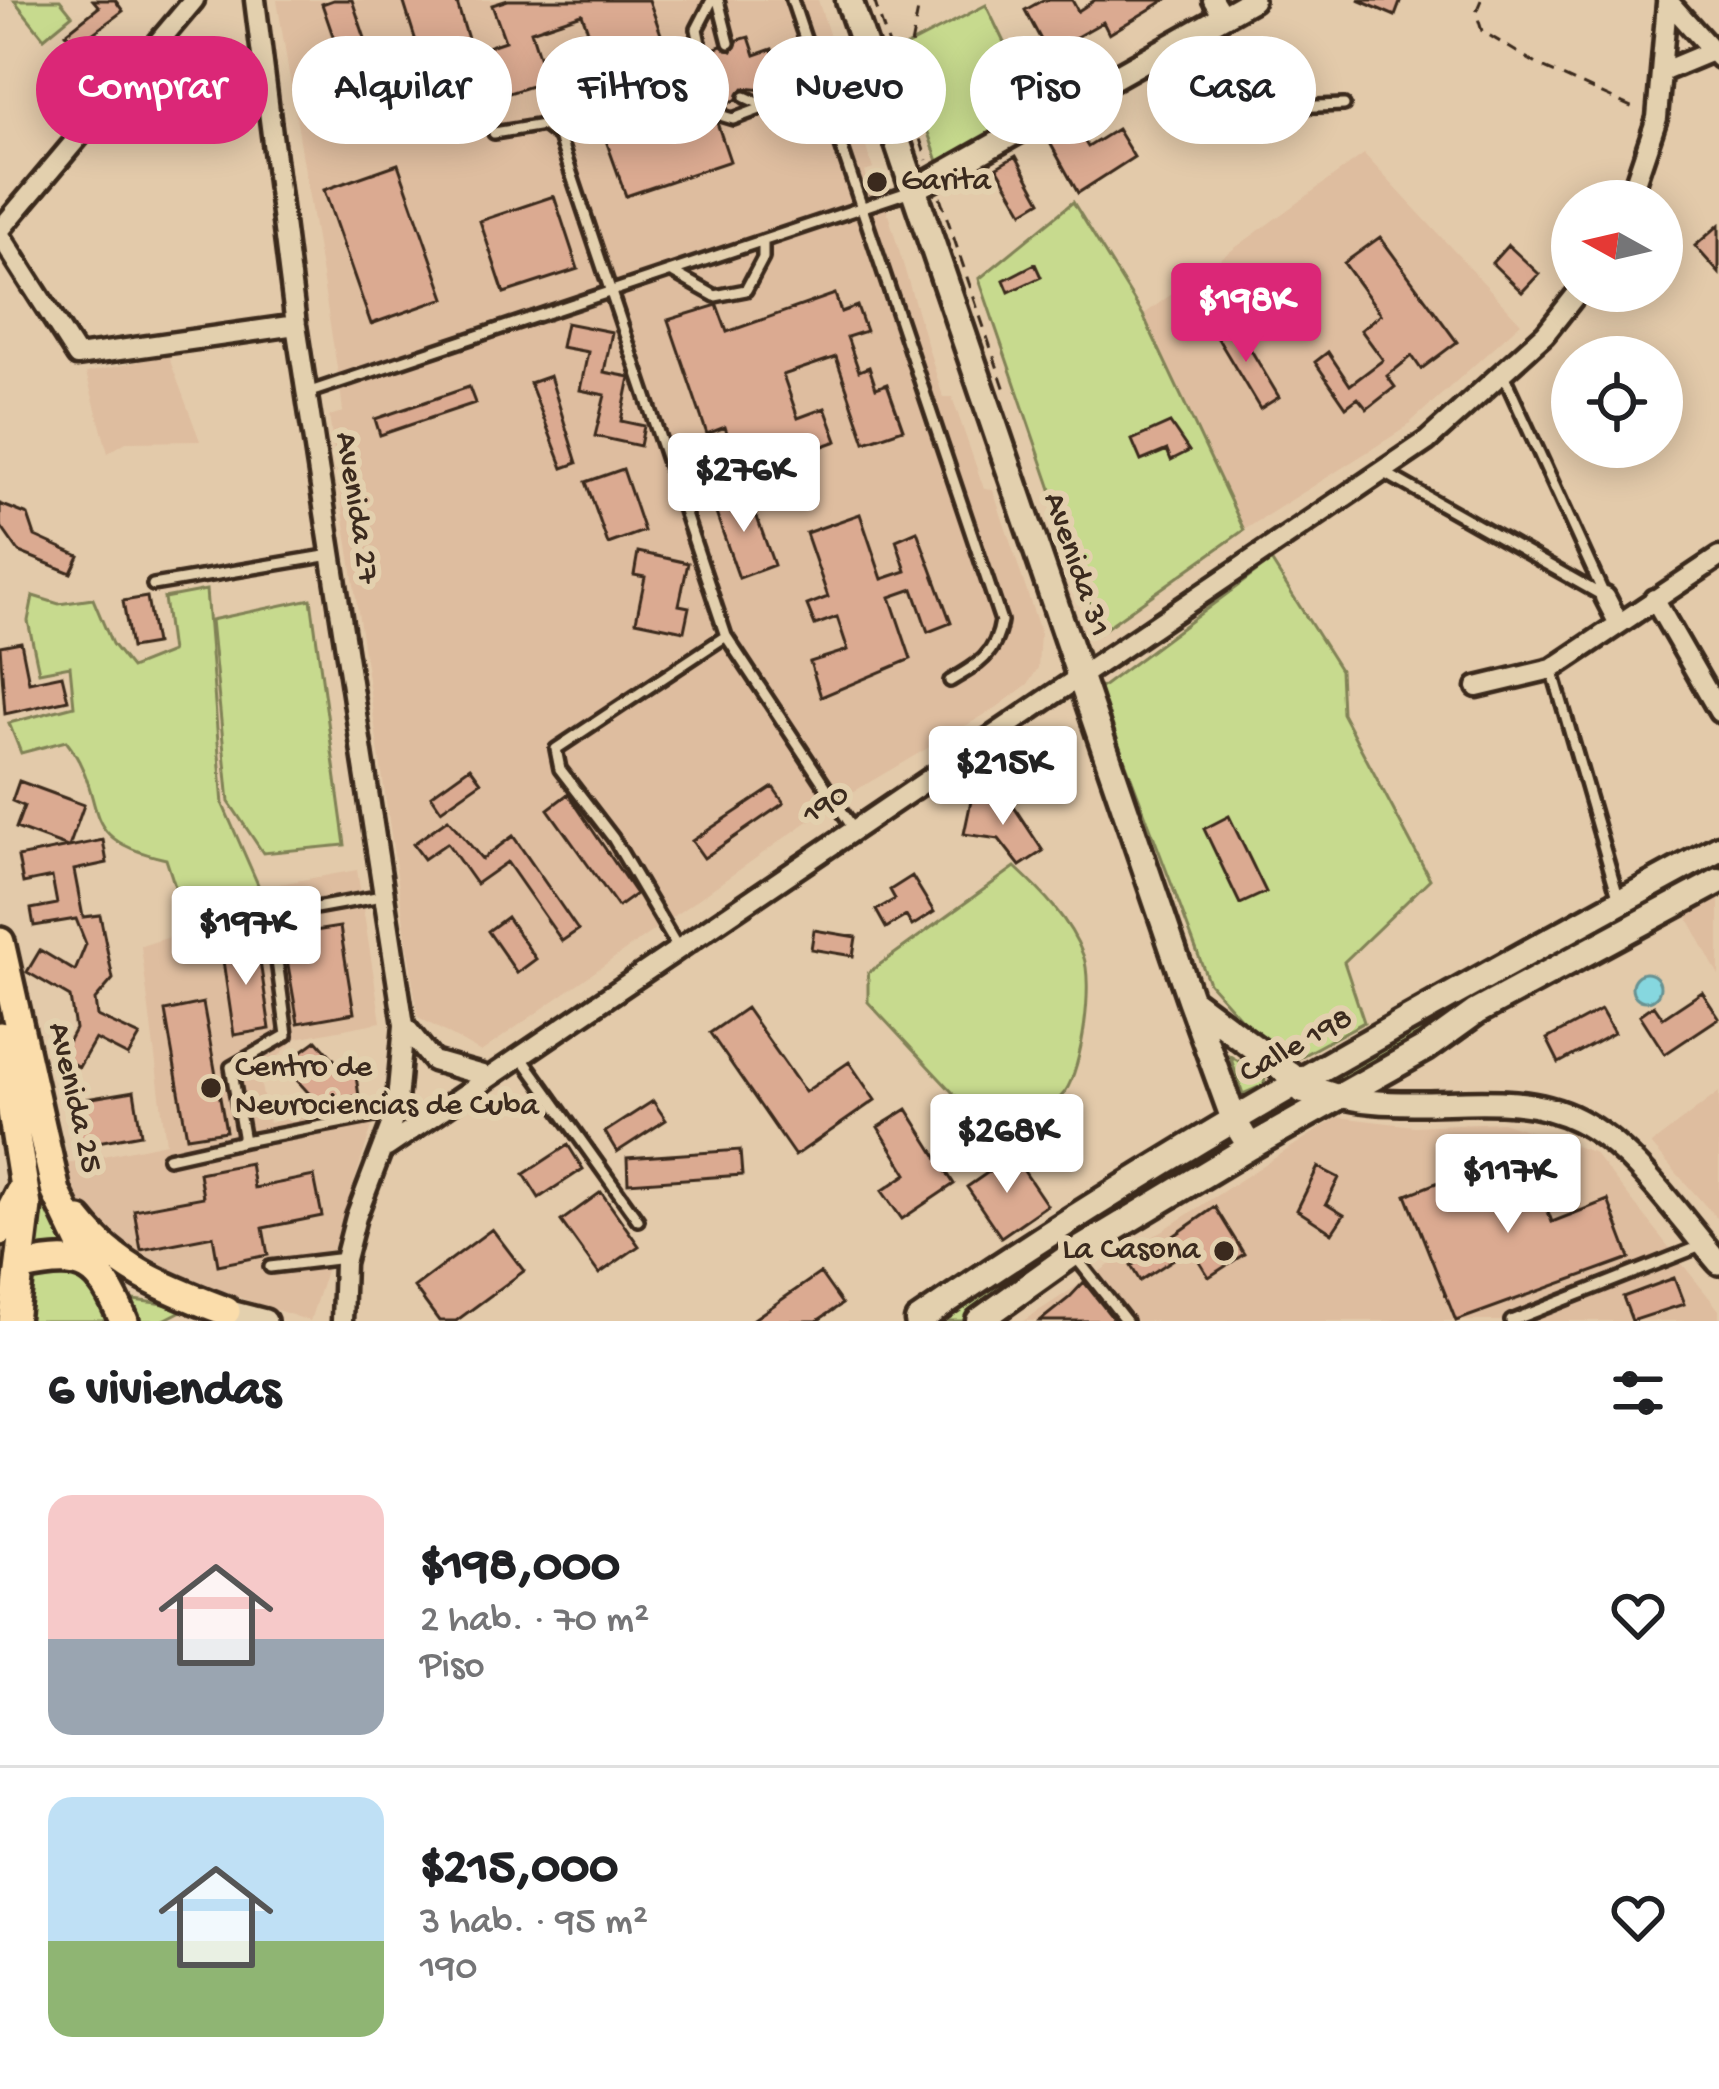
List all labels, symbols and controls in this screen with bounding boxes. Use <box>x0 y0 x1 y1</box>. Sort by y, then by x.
chip: Comprar <box>36 36 268 144</box>
chip: Alquilar <box>292 36 512 144</box>
chip: Filtros <box>536 36 729 144</box>
chip: Nuevo <box>753 36 946 144</box>
chip: Piso <box>970 36 1123 144</box>
chip: Casa <box>1147 36 1316 144</box>
place label: Garita <box>901 163 992 201</box>
marker: Garita <box>864 169 890 195</box>
north arrow <box>1551 180 1683 312</box>
map controls <box>1551 180 1683 468</box>
pin: $198K <box>1162 263 1330 365</box>
text: $198K <box>1198 279 1294 325</box>
button: locate <box>1551 336 1683 468</box>
street label: Avenida 27 <box>324 430 386 587</box>
pin: $276K <box>660 433 828 535</box>
text: $276K <box>695 449 793 495</box>
street label: Avenida 31 <box>1033 488 1117 642</box>
pin: $215K <box>919 726 1087 828</box>
text: $215K <box>956 742 1050 788</box>
street label: 190 <box>795 777 858 836</box>
pin: $197K <box>162 886 330 988</box>
text: $197K <box>199 902 293 948</box>
street label: Calle 198 <box>1234 1000 1360 1094</box>
street label: Avenida 25 <box>37 1019 109 1177</box>
place label: Centro de Neurociencias de Cuba <box>235 1050 541 1126</box>
marker: Centro de Neurociencias de Cuba <box>198 1075 224 1101</box>
pin: $268K <box>923 1094 1091 1196</box>
text: $268K <box>957 1110 1057 1156</box>
pin: $117K <box>1424 1134 1592 1236</box>
text: $117K <box>1463 1150 1553 1196</box>
place label: La Casona <box>1062 1232 1202 1270</box>
marker: La Casona <box>1211 1238 1237 1264</box>
icon: filters <box>1605 1360 1671 1426</box>
text: 6 viviendas <box>48 1363 281 1423</box>
text: $198,000 <box>420 1539 620 1599</box>
icon: home <box>144 1543 288 1687</box>
icon: heart <box>1605 1582 1671 1648</box>
text: 2 hab. · 70 m² <box>420 1599 649 1645</box>
text: Piso <box>420 1645 485 1691</box>
text: $215,000 <box>420 1841 618 1901</box>
icon: home <box>144 1845 288 1989</box>
icon: heart <box>1605 1884 1671 1950</box>
text: 3 hab. · 95 m² <box>420 1901 648 1947</box>
text: 190 <box>420 1947 477 1993</box>

